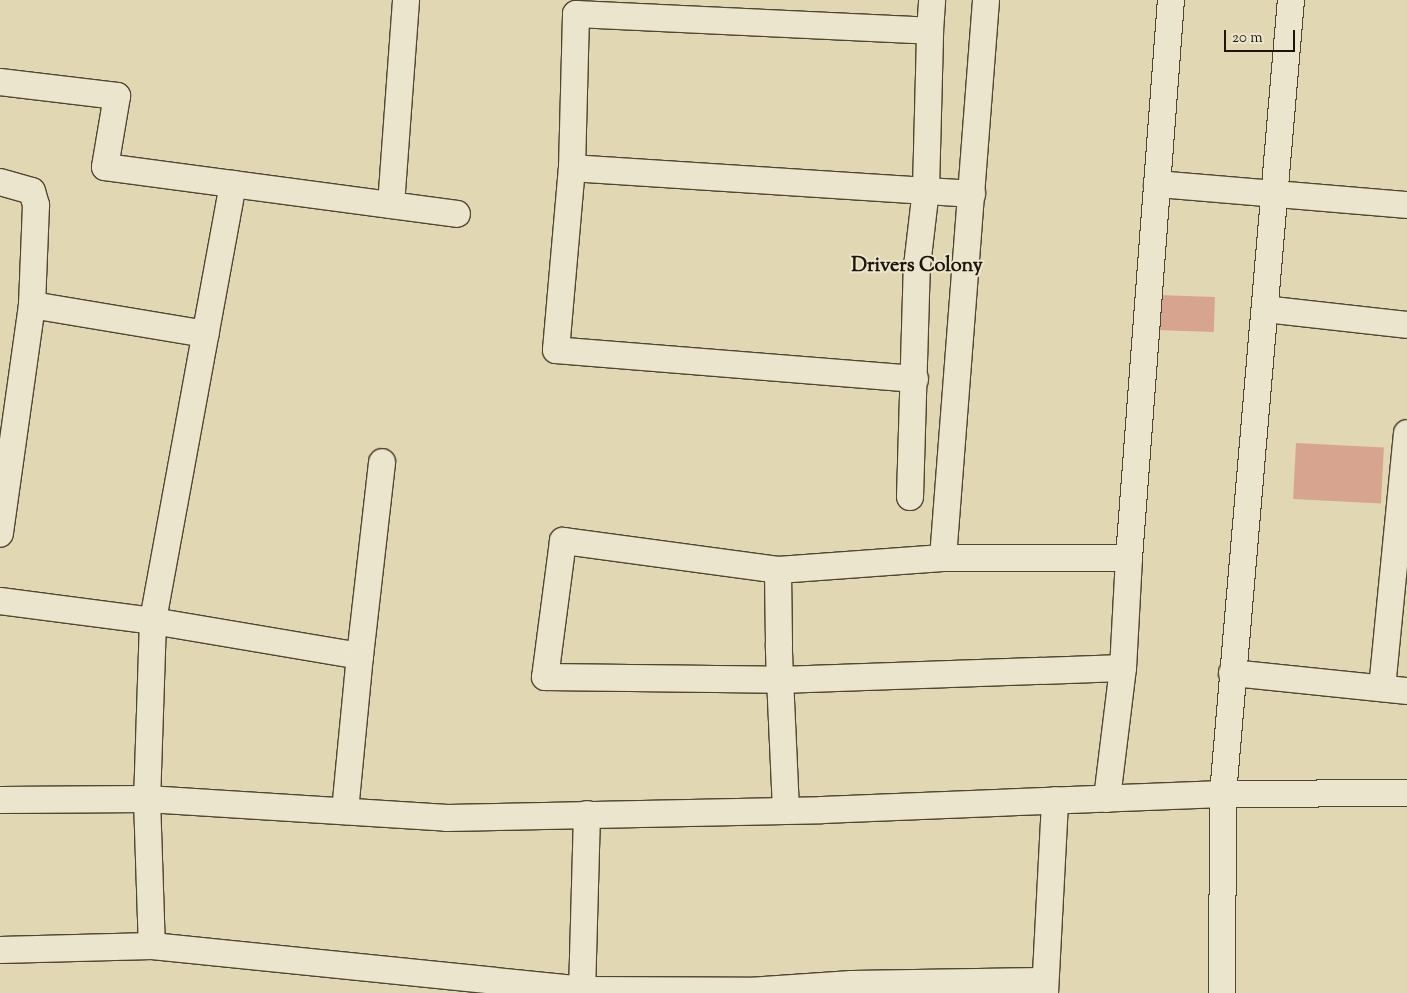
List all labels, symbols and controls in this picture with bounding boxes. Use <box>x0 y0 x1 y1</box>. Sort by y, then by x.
scale bar <box>1227 20 1298 52</box>
text: 20 m <box>1232 28 1263 49</box>
district label: Drivers Colony <box>851 254 983 278</box>

